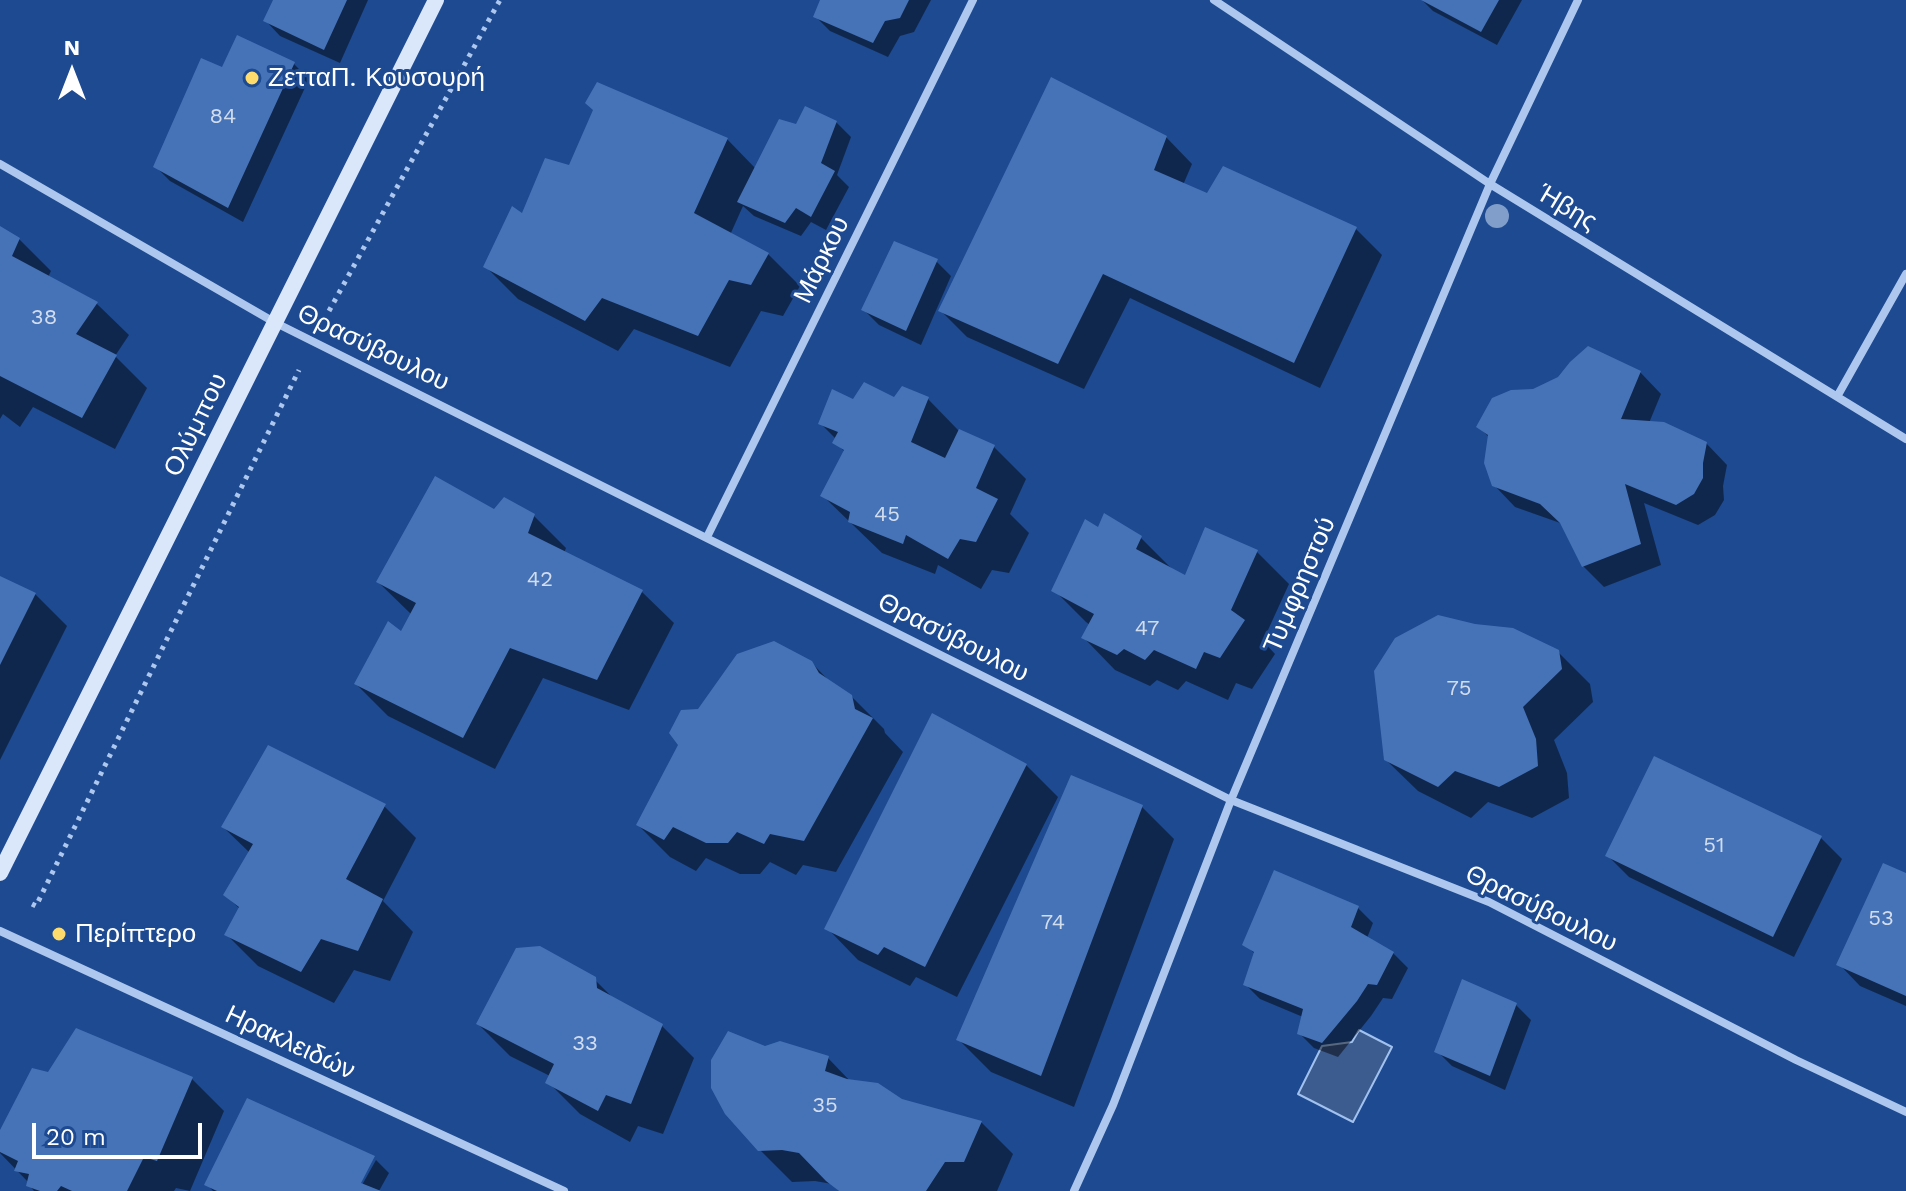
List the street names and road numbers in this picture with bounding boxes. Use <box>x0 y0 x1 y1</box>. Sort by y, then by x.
street label: Ήβης <box>1532 178 1602 238</box>
street label: Μάρκου <box>788 211 856 309</box>
street label: Θρασύβουλου <box>292 298 454 398</box>
street label: Ολύμπου <box>158 368 234 482</box>
street label: Τυμφρηστού <box>1257 512 1343 658</box>
street label: Θρασύβουλου <box>872 587 1034 689</box>
street label: Θρασύβουλου <box>1460 859 1622 959</box>
street label: Ηρακλειδών <box>220 999 360 1087</box>

